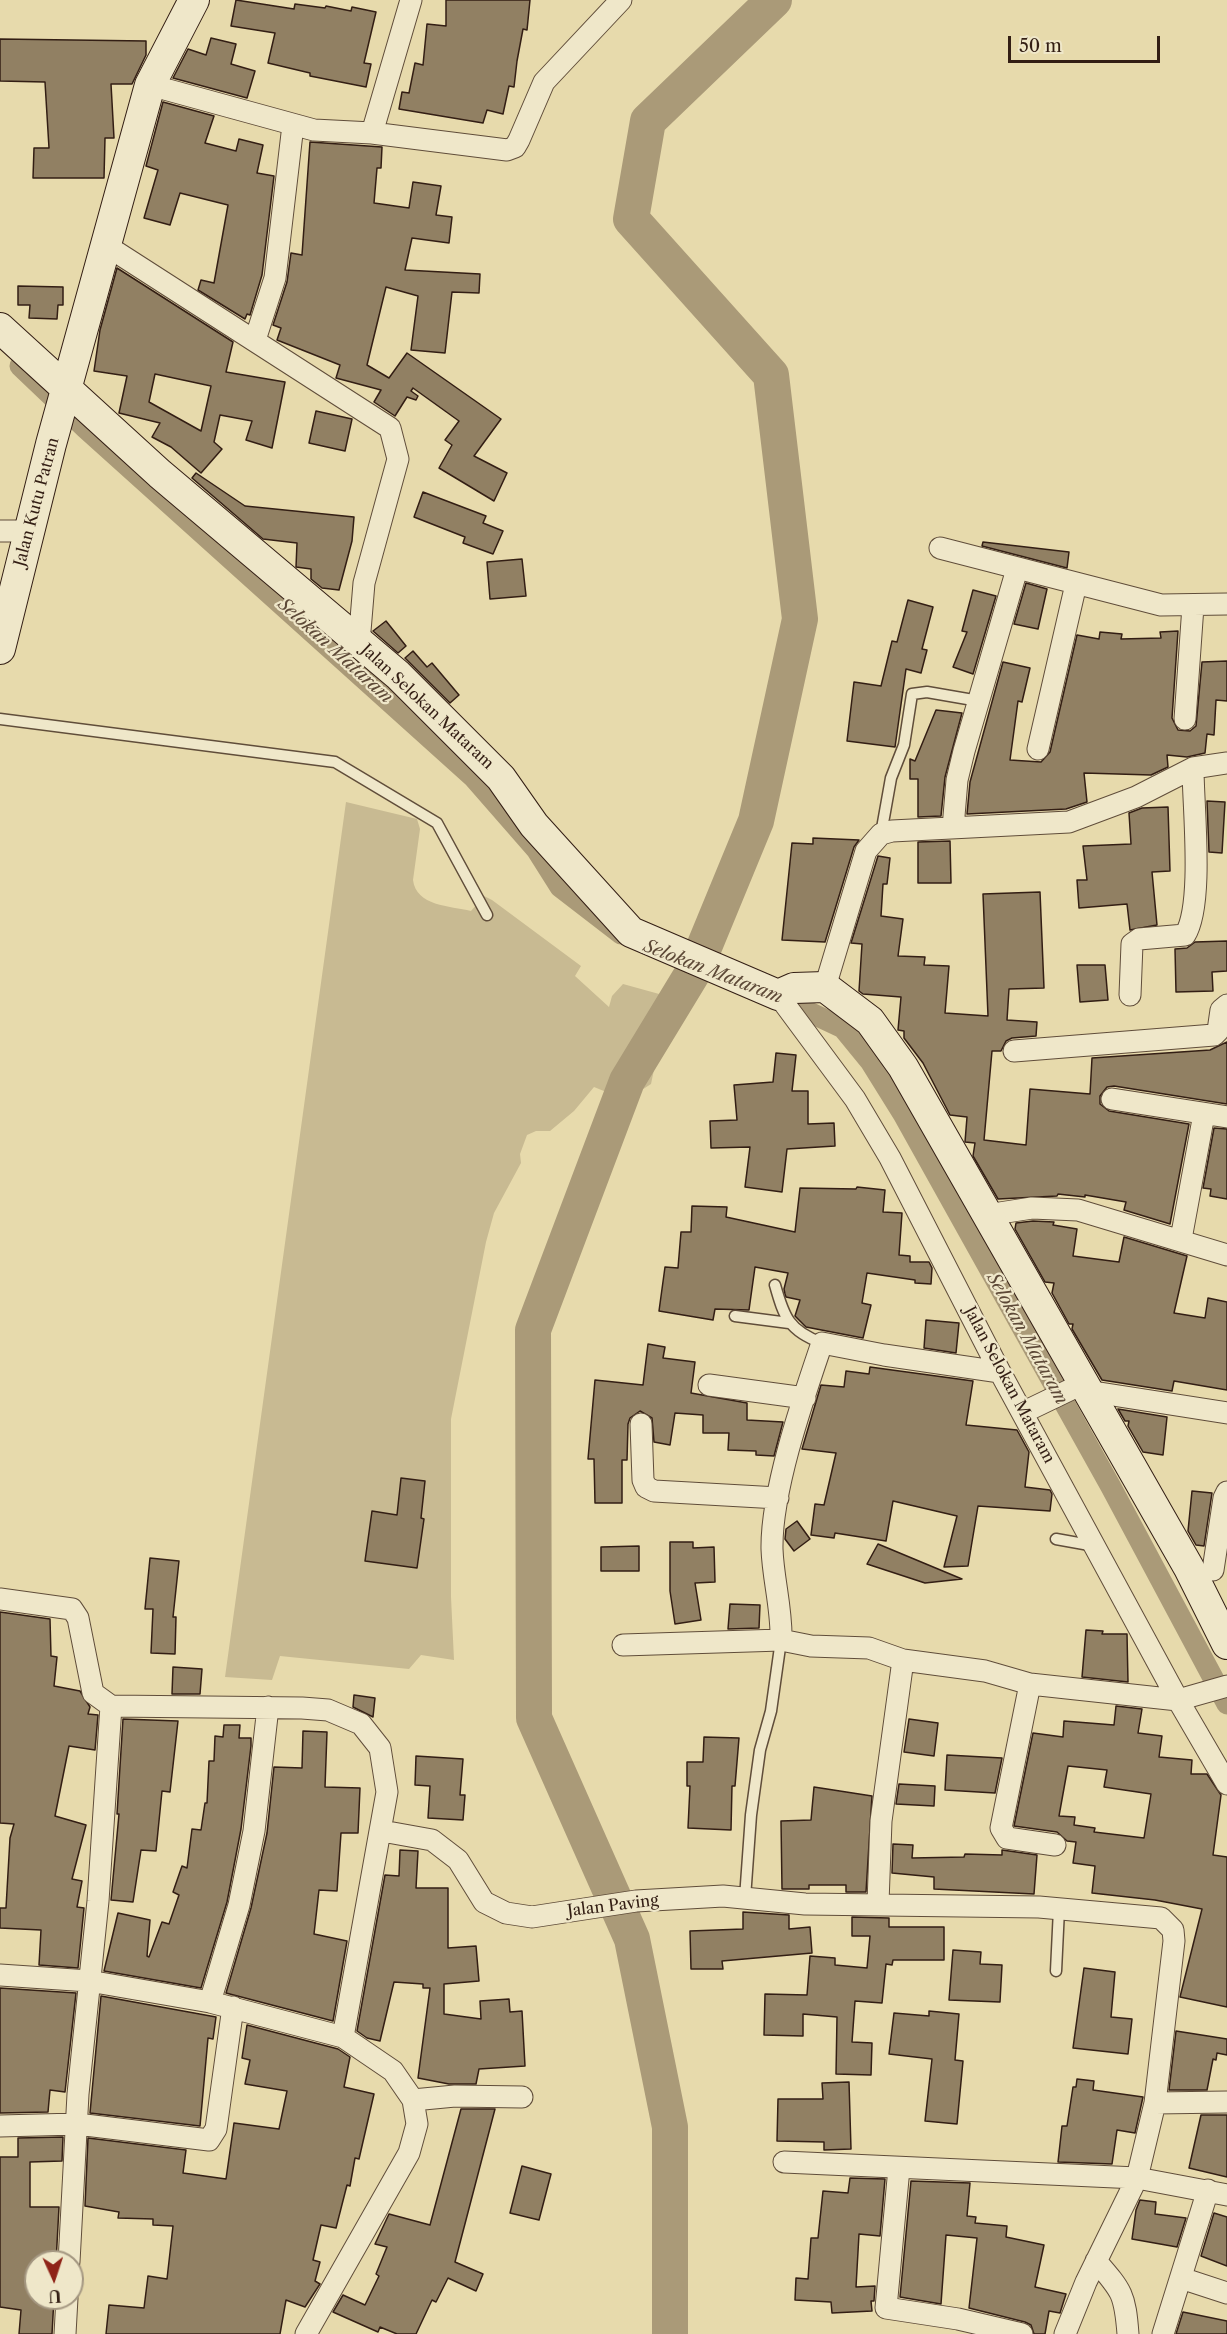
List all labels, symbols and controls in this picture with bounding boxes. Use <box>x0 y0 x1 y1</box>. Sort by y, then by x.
scale bar <box>1011 24 1162 62</box>
text: 50 m <box>1019 35 1062 57</box>
street label: Jalan Kutu Patran <box>11 435 63 569</box>
water label: Selokan Mataram <box>273 594 397 708</box>
street label: Jalan Selokan Mataram <box>357 640 497 774</box>
water label: Selokan Mataram <box>640 936 786 1008</box>
water label: Selokan Mataram <box>982 1269 1072 1409</box>
street label: Jalan Selokan Mataram <box>960 1303 1058 1467</box>
street label: Jalan Paving <box>566 1891 660 1921</box>
north arrow <box>24 2250 84 2310</box>
text: U <box>48 2286 62 2306</box>

